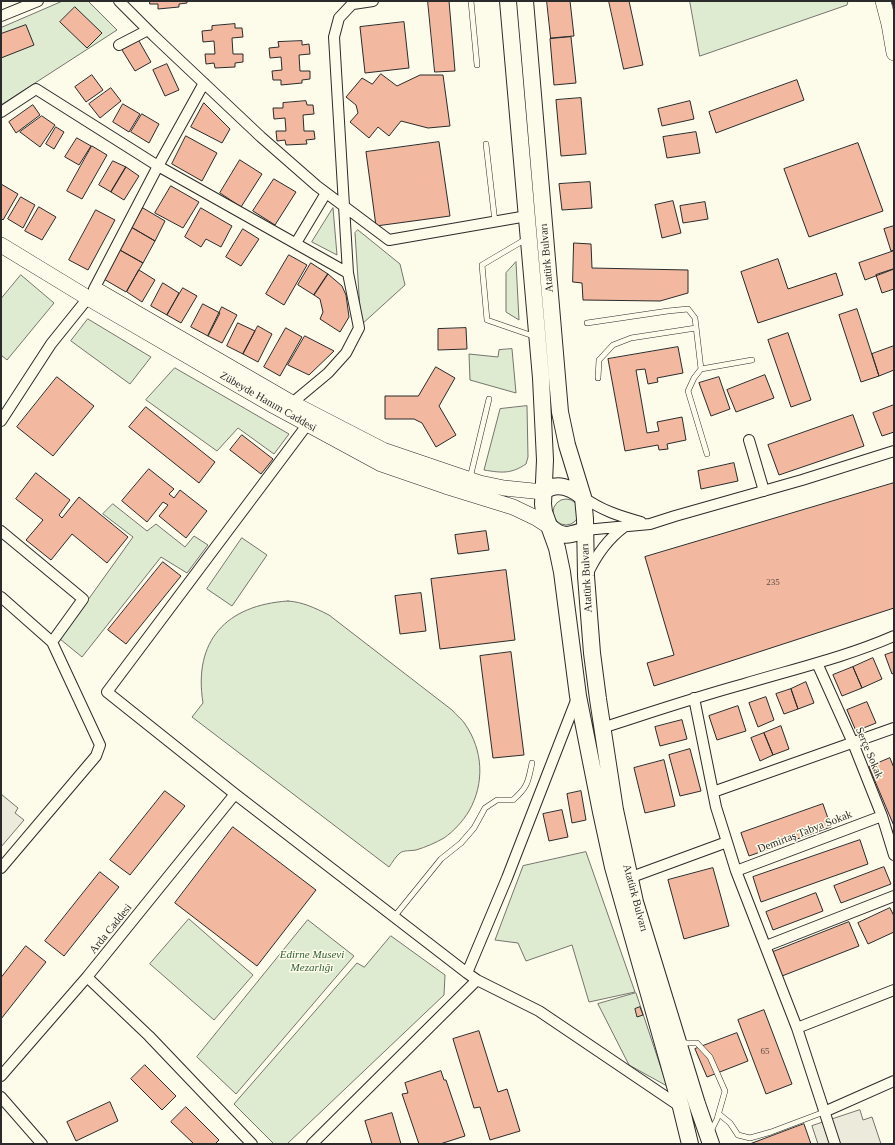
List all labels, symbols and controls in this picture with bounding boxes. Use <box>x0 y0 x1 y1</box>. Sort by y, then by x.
street label: Atatürk Bulvarı <box>537 223 557 293</box>
street label: Zübeyde Hanım Caddesi <box>217 369 319 435</box>
street label: Atatürk Bulvarı <box>579 543 595 613</box>
house number: 235 <box>766 578 780 588</box>
street label: Serçe Sokak <box>852 725 886 781</box>
street label: Demirtaş Tabya Sokak <box>756 808 854 856</box>
street label: Atatürk Bulvarı <box>620 863 650 933</box>
street label: Arda Caddesi <box>87 901 135 957</box>
park label: Edirne Musevi Mezarlığı <box>280 948 344 974</box>
house number: 65 <box>760 1047 770 1057</box>

